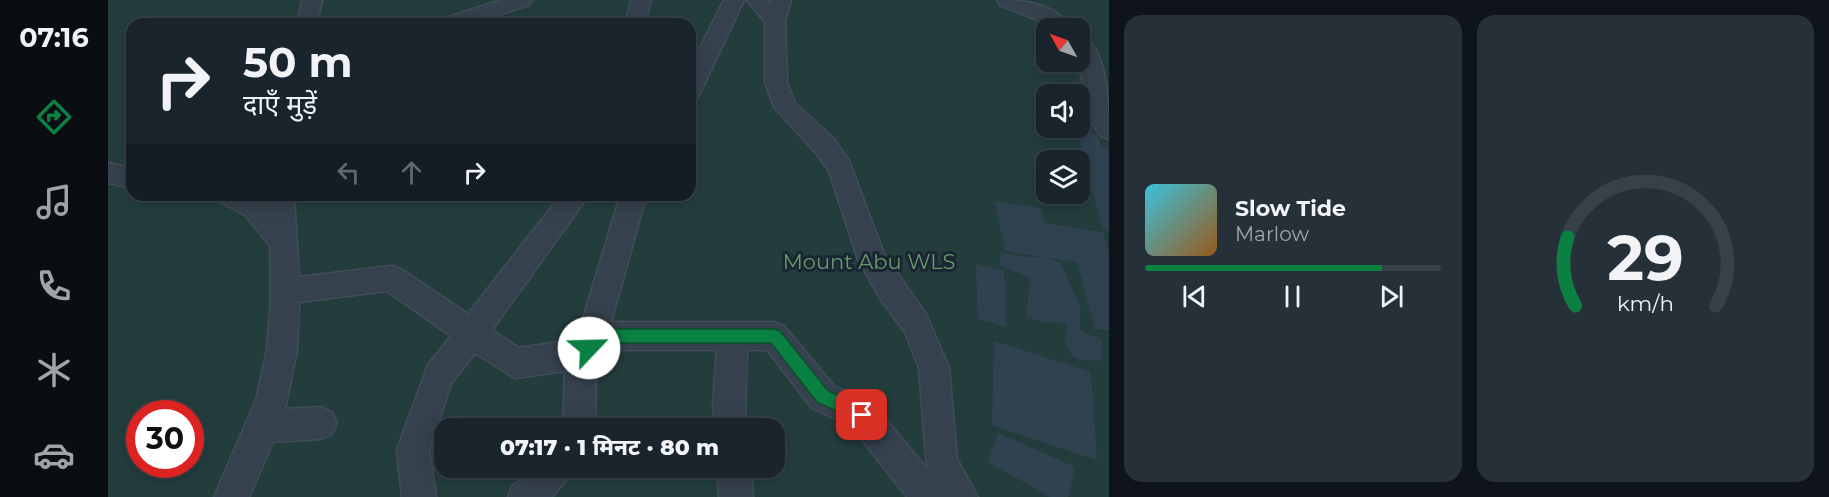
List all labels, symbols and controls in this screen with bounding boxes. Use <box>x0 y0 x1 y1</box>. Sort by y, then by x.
north arrow <box>1036 18 1090 72</box>
map controls <box>1036 18 1090 204</box>
text: 07:16 <box>19 21 89 54</box>
text: 50 m <box>243 36 352 88</box>
icon: right <box>144 42 222 120</box>
button: sound <box>1036 84 1090 138</box>
text: दाएँ मुड़ें <box>243 88 317 121</box>
icon: directions <box>33 96 75 138</box>
button: layers <box>1036 150 1090 204</box>
icon: left <box>332 156 365 189</box>
icon: ahead <box>395 156 428 189</box>
icon: right <box>458 156 491 189</box>
icon: music <box>33 181 75 223</box>
text: Slow Tide <box>1235 195 1346 222</box>
text: 29 <box>1607 220 1684 296</box>
text: Marlow <box>1235 222 1309 246</box>
park label: Mount Abu WLS <box>783 249 955 274</box>
icon: phone <box>33 265 75 307</box>
icon: previous <box>1178 280 1211 313</box>
icon: pause <box>1276 280 1309 313</box>
icon: next <box>1375 280 1408 313</box>
text: km/h <box>1617 290 1674 316</box>
position arrow <box>557 316 621 380</box>
icon: climate <box>33 349 75 391</box>
pin <box>836 389 887 440</box>
icon: arrive <box>845 398 878 431</box>
speed limit sign: 30 <box>126 400 204 478</box>
icon: car <box>33 434 75 476</box>
text: 07:17 · 1 मिनट · 80 m <box>500 434 719 461</box>

